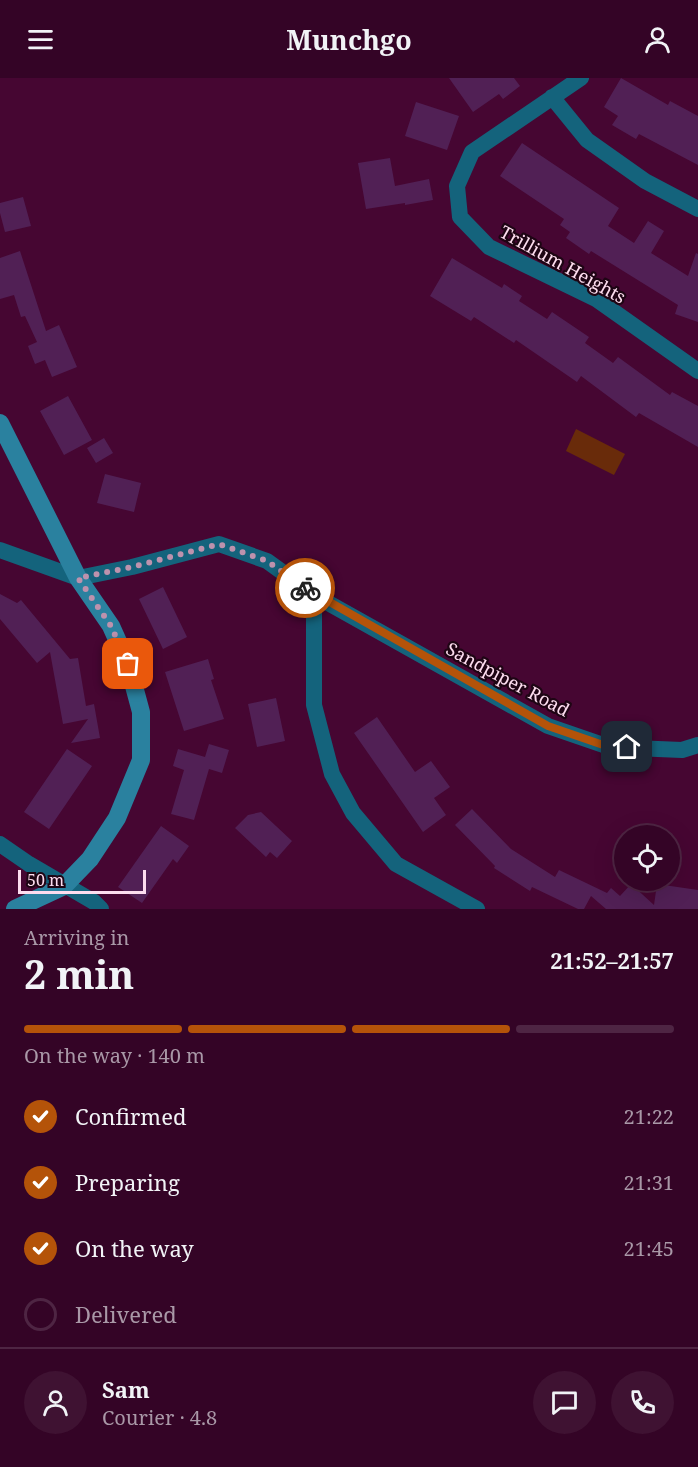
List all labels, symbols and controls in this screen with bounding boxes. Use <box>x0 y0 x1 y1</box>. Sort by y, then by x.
text: Munchgo <box>286 21 412 58</box>
icon: menu <box>24 23 57 56</box>
icon: person <box>641 23 674 56</box>
street label: Trillium Heights <box>496 219 630 309</box>
courier <box>275 558 335 618</box>
icon: bike <box>289 572 322 605</box>
street label: Sandpiper Road <box>442 636 574 722</box>
pin <box>102 638 153 689</box>
icon: bag <box>111 647 144 680</box>
pin <box>601 721 652 772</box>
icon: home <box>610 730 643 763</box>
map controls <box>614 825 680 891</box>
button: locate <box>614 825 680 891</box>
scale bar <box>18 867 146 894</box>
text: 50 m <box>27 869 64 891</box>
text: Arriving in <box>24 924 129 951</box>
text: 21:52–21:57 <box>550 945 674 975</box>
text: 2 min <box>24 947 134 1000</box>
text: On the way · 140 m <box>24 1042 205 1069</box>
icon: check <box>24 1100 57 1133</box>
text: Confirmed <box>75 1101 186 1131</box>
text: 21:22 <box>624 1103 674 1130</box>
icon: check <box>24 1166 57 1199</box>
text: Preparing <box>75 1167 180 1197</box>
text: 21:31 <box>624 1169 674 1196</box>
icon: check <box>24 1232 57 1265</box>
text: On the way <box>75 1233 194 1263</box>
text: 21:45 <box>624 1235 674 1262</box>
text: Delivered <box>75 1299 177 1329</box>
button: person <box>24 1371 87 1434</box>
button: chat <box>533 1371 596 1434</box>
button: phone <box>611 1371 674 1434</box>
text: Sam <box>102 1374 150 1404</box>
text: Courier · 4.8 <box>102 1404 217 1431</box>

